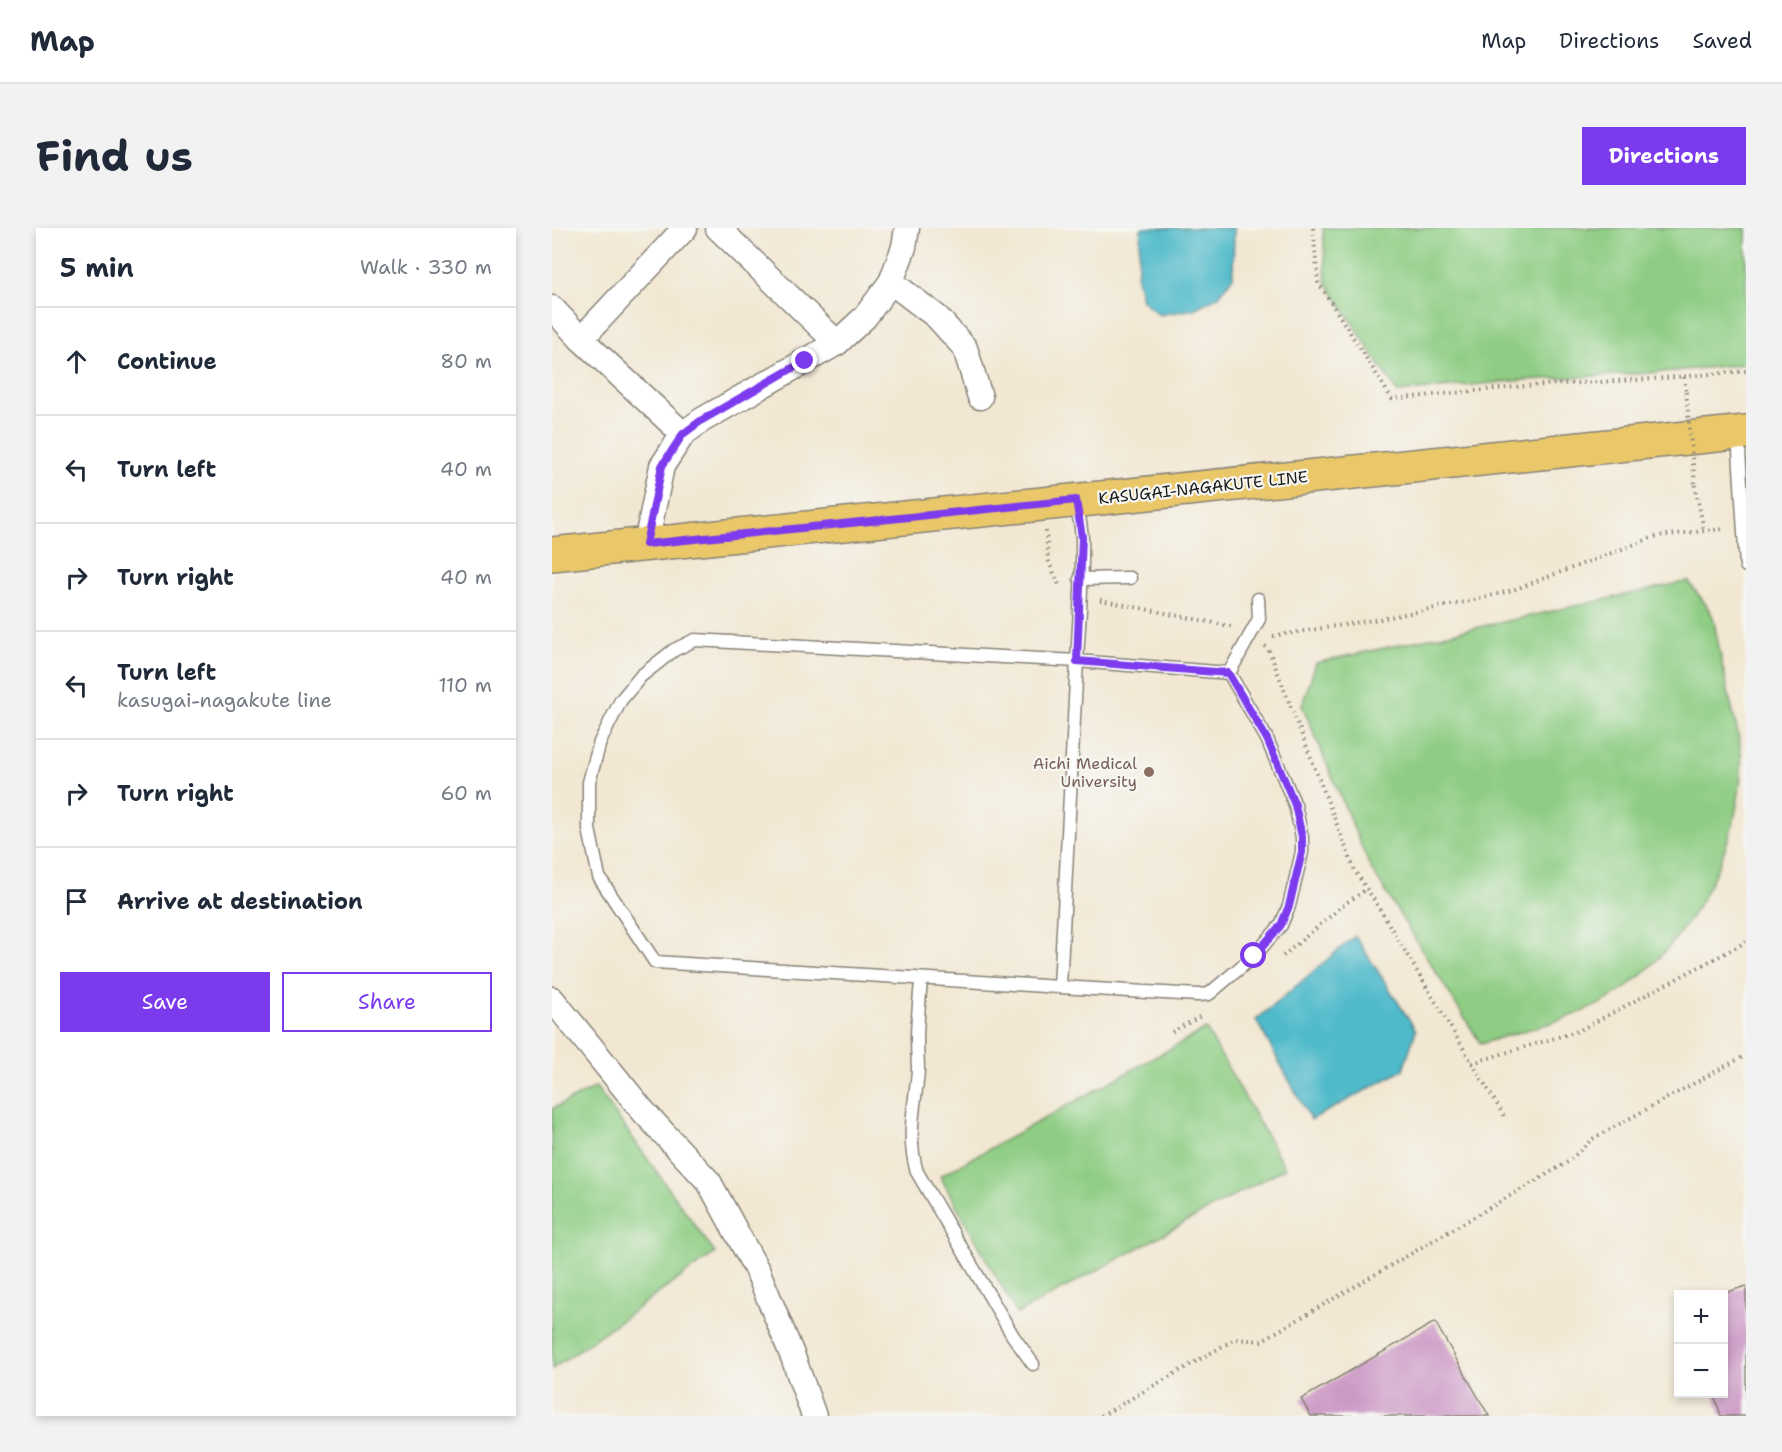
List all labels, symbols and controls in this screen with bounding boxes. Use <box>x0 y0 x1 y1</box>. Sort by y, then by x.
text: Map <box>30 22 95 60</box>
text: Map <box>1481 27 1526 55</box>
text: Directions <box>1559 27 1659 55</box>
text: Saved <box>1692 27 1752 55</box>
button: Directions <box>1582 127 1746 185</box>
text: Find us <box>36 128 193 184</box>
text: 5 min <box>60 250 134 285</box>
text: Walk · 330 m <box>360 254 492 280</box>
icon: ahead <box>60 345 93 378</box>
text: Continue <box>117 347 217 376</box>
route end <box>791 347 817 373</box>
text: 80 m <box>440 348 492 374</box>
icon: left <box>60 453 93 486</box>
text: Turn left <box>117 455 216 484</box>
text: 40 m <box>440 456 492 482</box>
street label: KASUGAI-NAGAKUTE LINE <box>1097 466 1309 509</box>
icon: right <box>60 561 93 594</box>
text: Turn right <box>117 563 234 592</box>
text: 40 m <box>440 564 492 590</box>
text: Turn left <box>117 658 216 687</box>
icon: left <box>60 669 93 702</box>
text: 110 m <box>438 672 492 698</box>
text: kasugai-nagakute line <box>117 687 332 713</box>
place label: Aichi Medical University <box>1033 753 1137 792</box>
marker: Aichi Medical University <box>1142 765 1156 779</box>
icon: right <box>60 777 93 810</box>
text: Turn right <box>117 779 234 808</box>
text: 60 m <box>440 780 492 806</box>
icon: arrive <box>60 885 93 918</box>
text: Arrive at destination <box>117 887 363 916</box>
route start <box>1240 942 1266 968</box>
button: Save <box>60 972 270 1032</box>
button: Share <box>282 972 492 1032</box>
map controls <box>1674 1290 1728 1398</box>
button: + <box>1674 1290 1728 1344</box>
button: − <box>1674 1344 1728 1398</box>

